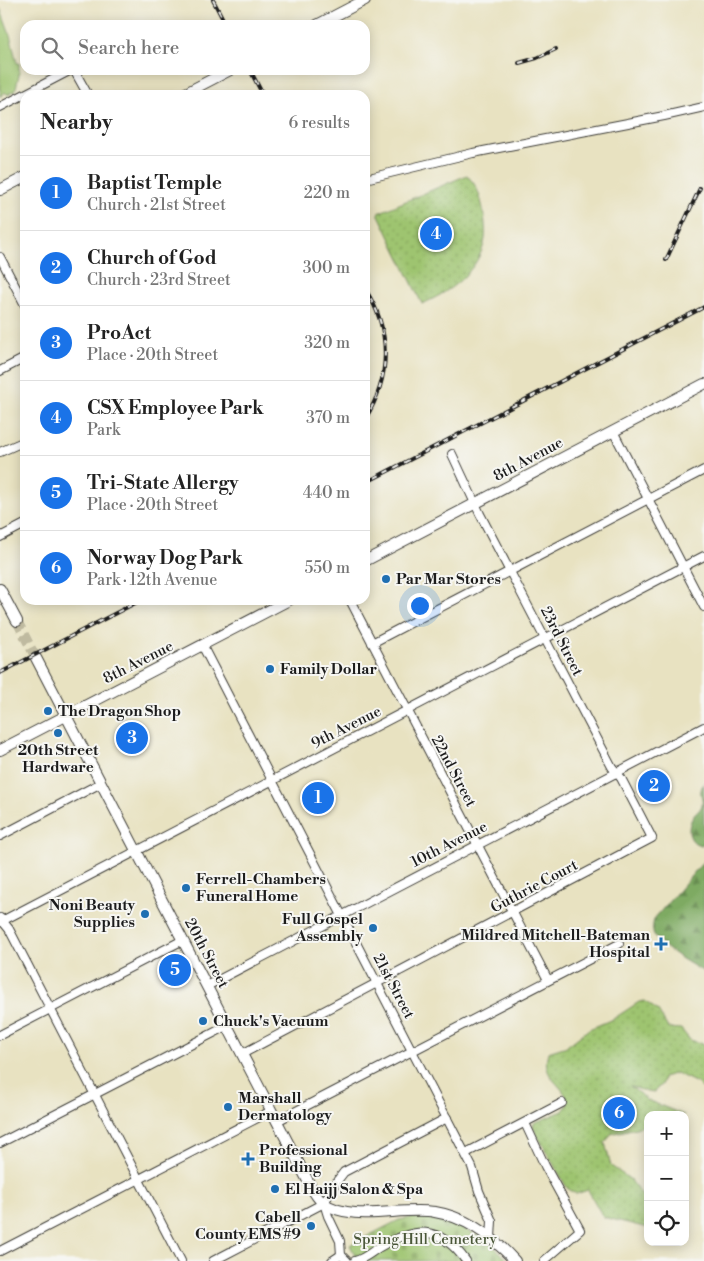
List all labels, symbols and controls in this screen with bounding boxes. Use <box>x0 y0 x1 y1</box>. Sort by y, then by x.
search box <box>20 20 370 75</box>
icon: search <box>38 34 66 62</box>
text: Search here <box>78 36 179 60</box>
text: Nearby <box>40 110 113 136</box>
text: 6 results <box>289 113 350 133</box>
text: Baptist Temple <box>87 171 222 195</box>
text: 1 <box>52 183 60 203</box>
text: 220 m <box>304 183 350 203</box>
text: Church · 21st Street <box>87 195 226 215</box>
pin: 4 <box>420 215 452 253</box>
text: Church of God <box>87 246 217 270</box>
text: 2 <box>51 258 61 278</box>
text: 300 m <box>303 258 350 278</box>
text: Church · 23rd Street <box>87 270 231 290</box>
text: ProAct <box>87 321 151 345</box>
text: 3 <box>51 333 61 353</box>
text: 320 m <box>304 333 350 353</box>
text: Place · 20th Street <box>87 345 218 365</box>
text: CSX Employee Park <box>87 396 264 420</box>
text: 4 <box>51 408 61 428</box>
text: 370 m <box>306 408 350 428</box>
text: Park <box>87 420 120 440</box>
street label: 8th Avenue <box>490 433 566 486</box>
text: Tri-State Allergy <box>87 471 239 495</box>
text: 5 <box>51 483 61 503</box>
text: 440 m <box>303 483 350 503</box>
text: Place · 20th Street <box>87 495 218 515</box>
text: Norway Dog Park <box>87 546 243 570</box>
text: 6 <box>51 558 61 578</box>
text: 550 m <box>304 558 350 578</box>
text: Park · 12th Avenue <box>87 570 217 590</box>
place label: Par Mar Stores <box>396 570 501 589</box>
marker: Par Mar Stores <box>380 573 392 585</box>
your location <box>407 593 433 619</box>
street label: 23rd Street <box>536 603 587 680</box>
street label: 8th Avenue <box>100 637 176 688</box>
place label: Family Dollar <box>280 660 377 679</box>
marker: Family Dollar <box>264 663 276 675</box>
place label: The Dragon Shop <box>58 702 181 721</box>
street label: 9th Avenue <box>308 702 384 753</box>
marker: The Dragon Shop <box>42 705 54 717</box>
pin: 3 <box>116 719 148 757</box>
marker: 20th Street Hardware <box>52 727 64 739</box>
street label: 22nd Street <box>427 732 481 811</box>
place label: 20th Street Hardware <box>18 741 99 777</box>
pin: 2 <box>638 767 670 805</box>
pin: 1 <box>302 779 334 817</box>
street label: 10th Avenue <box>408 817 490 872</box>
street label: Guthrie Court <box>487 855 582 917</box>
place label: Ferrell-Chambers Funeral Home <box>196 870 326 906</box>
marker: Ferrell-Chambers Funeral Home <box>180 882 192 894</box>
place label: Noni Beauty Supplies <box>49 896 135 932</box>
marker: Noni Beauty Supplies <box>139 908 151 920</box>
place label: Full Gospel Assembly <box>282 910 363 946</box>
street label: 20th Street <box>180 915 233 992</box>
marker: Full Gospel Assembly <box>367 922 379 934</box>
place label: Mildred Mitchell-Bateman Hospital <box>461 926 651 962</box>
marker: Mildred Mitchell-Bateman Hospital <box>654 937 668 951</box>
street label: 21st Street <box>368 950 419 1023</box>
pin: 5 <box>159 951 191 989</box>
place label: Chuck's Vacuum <box>213 1012 329 1031</box>
marker: Chuck's Vacuum <box>197 1015 209 1027</box>
place label: Marshall Dermatology <box>238 1089 332 1125</box>
pin: 6 <box>603 1094 635 1132</box>
marker: Marshall Dermatology <box>222 1101 234 1113</box>
map controls <box>644 1111 689 1246</box>
button: + <box>644 1111 689 1156</box>
place label: Professional Building <box>259 1141 348 1177</box>
marker: Professional Building <box>241 1152 255 1166</box>
button: − <box>644 1156 689 1201</box>
place label: El Haijj Salon & Spa <box>285 1180 424 1199</box>
marker: El Haijj Salon & Spa <box>269 1183 281 1195</box>
button: locate <box>644 1201 689 1246</box>
place label: Cabell County EMS #9 <box>195 1208 301 1244</box>
marker: Cabell County EMS #9 <box>305 1220 317 1232</box>
park label: Spring Hill Cemetery <box>353 1230 497 1249</box>

